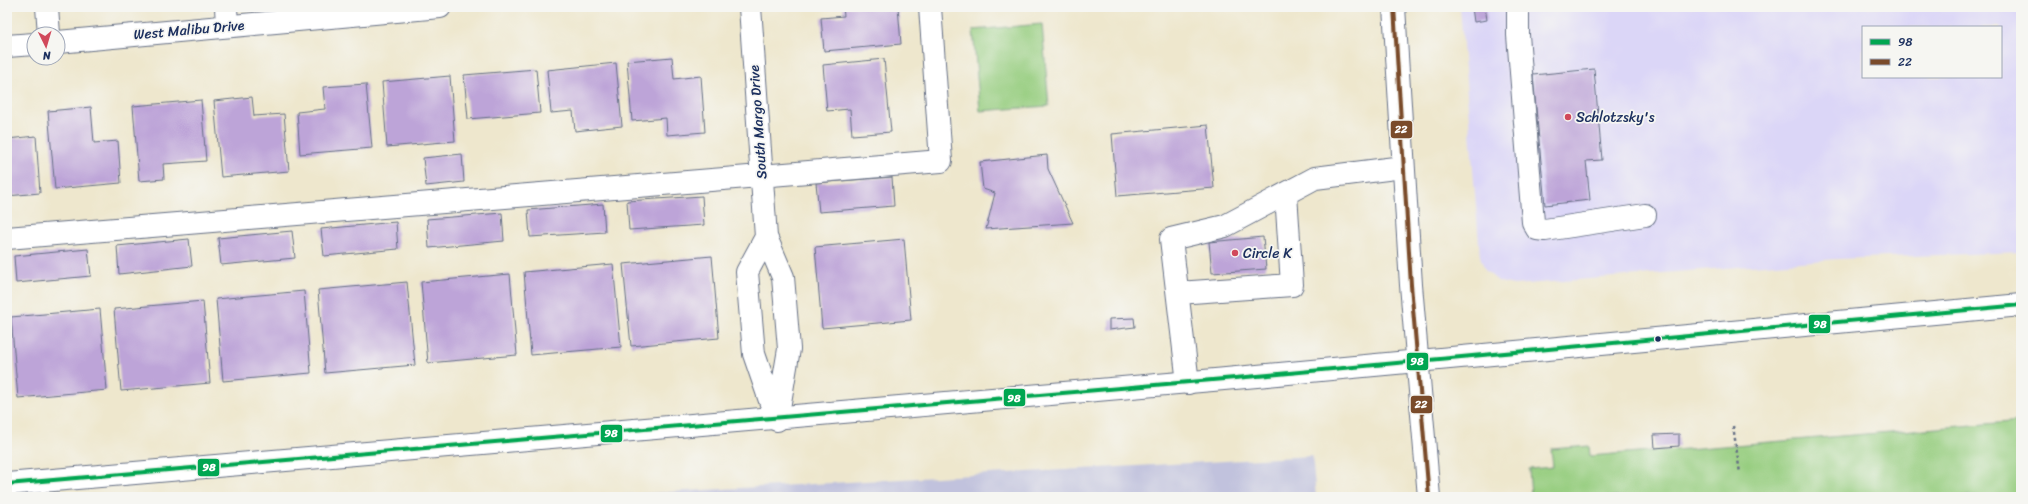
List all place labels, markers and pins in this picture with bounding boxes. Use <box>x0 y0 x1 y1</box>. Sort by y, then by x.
place label: Schlotzsky's <box>1576 105 1655 130</box>
marker: Schlotzsky's <box>1563 112 1573 122</box>
place label: Circle K <box>1243 241 1293 266</box>
marker: Circle K <box>1230 248 1240 258</box>
unlabelled marker <box>1653 334 1663 344</box>

